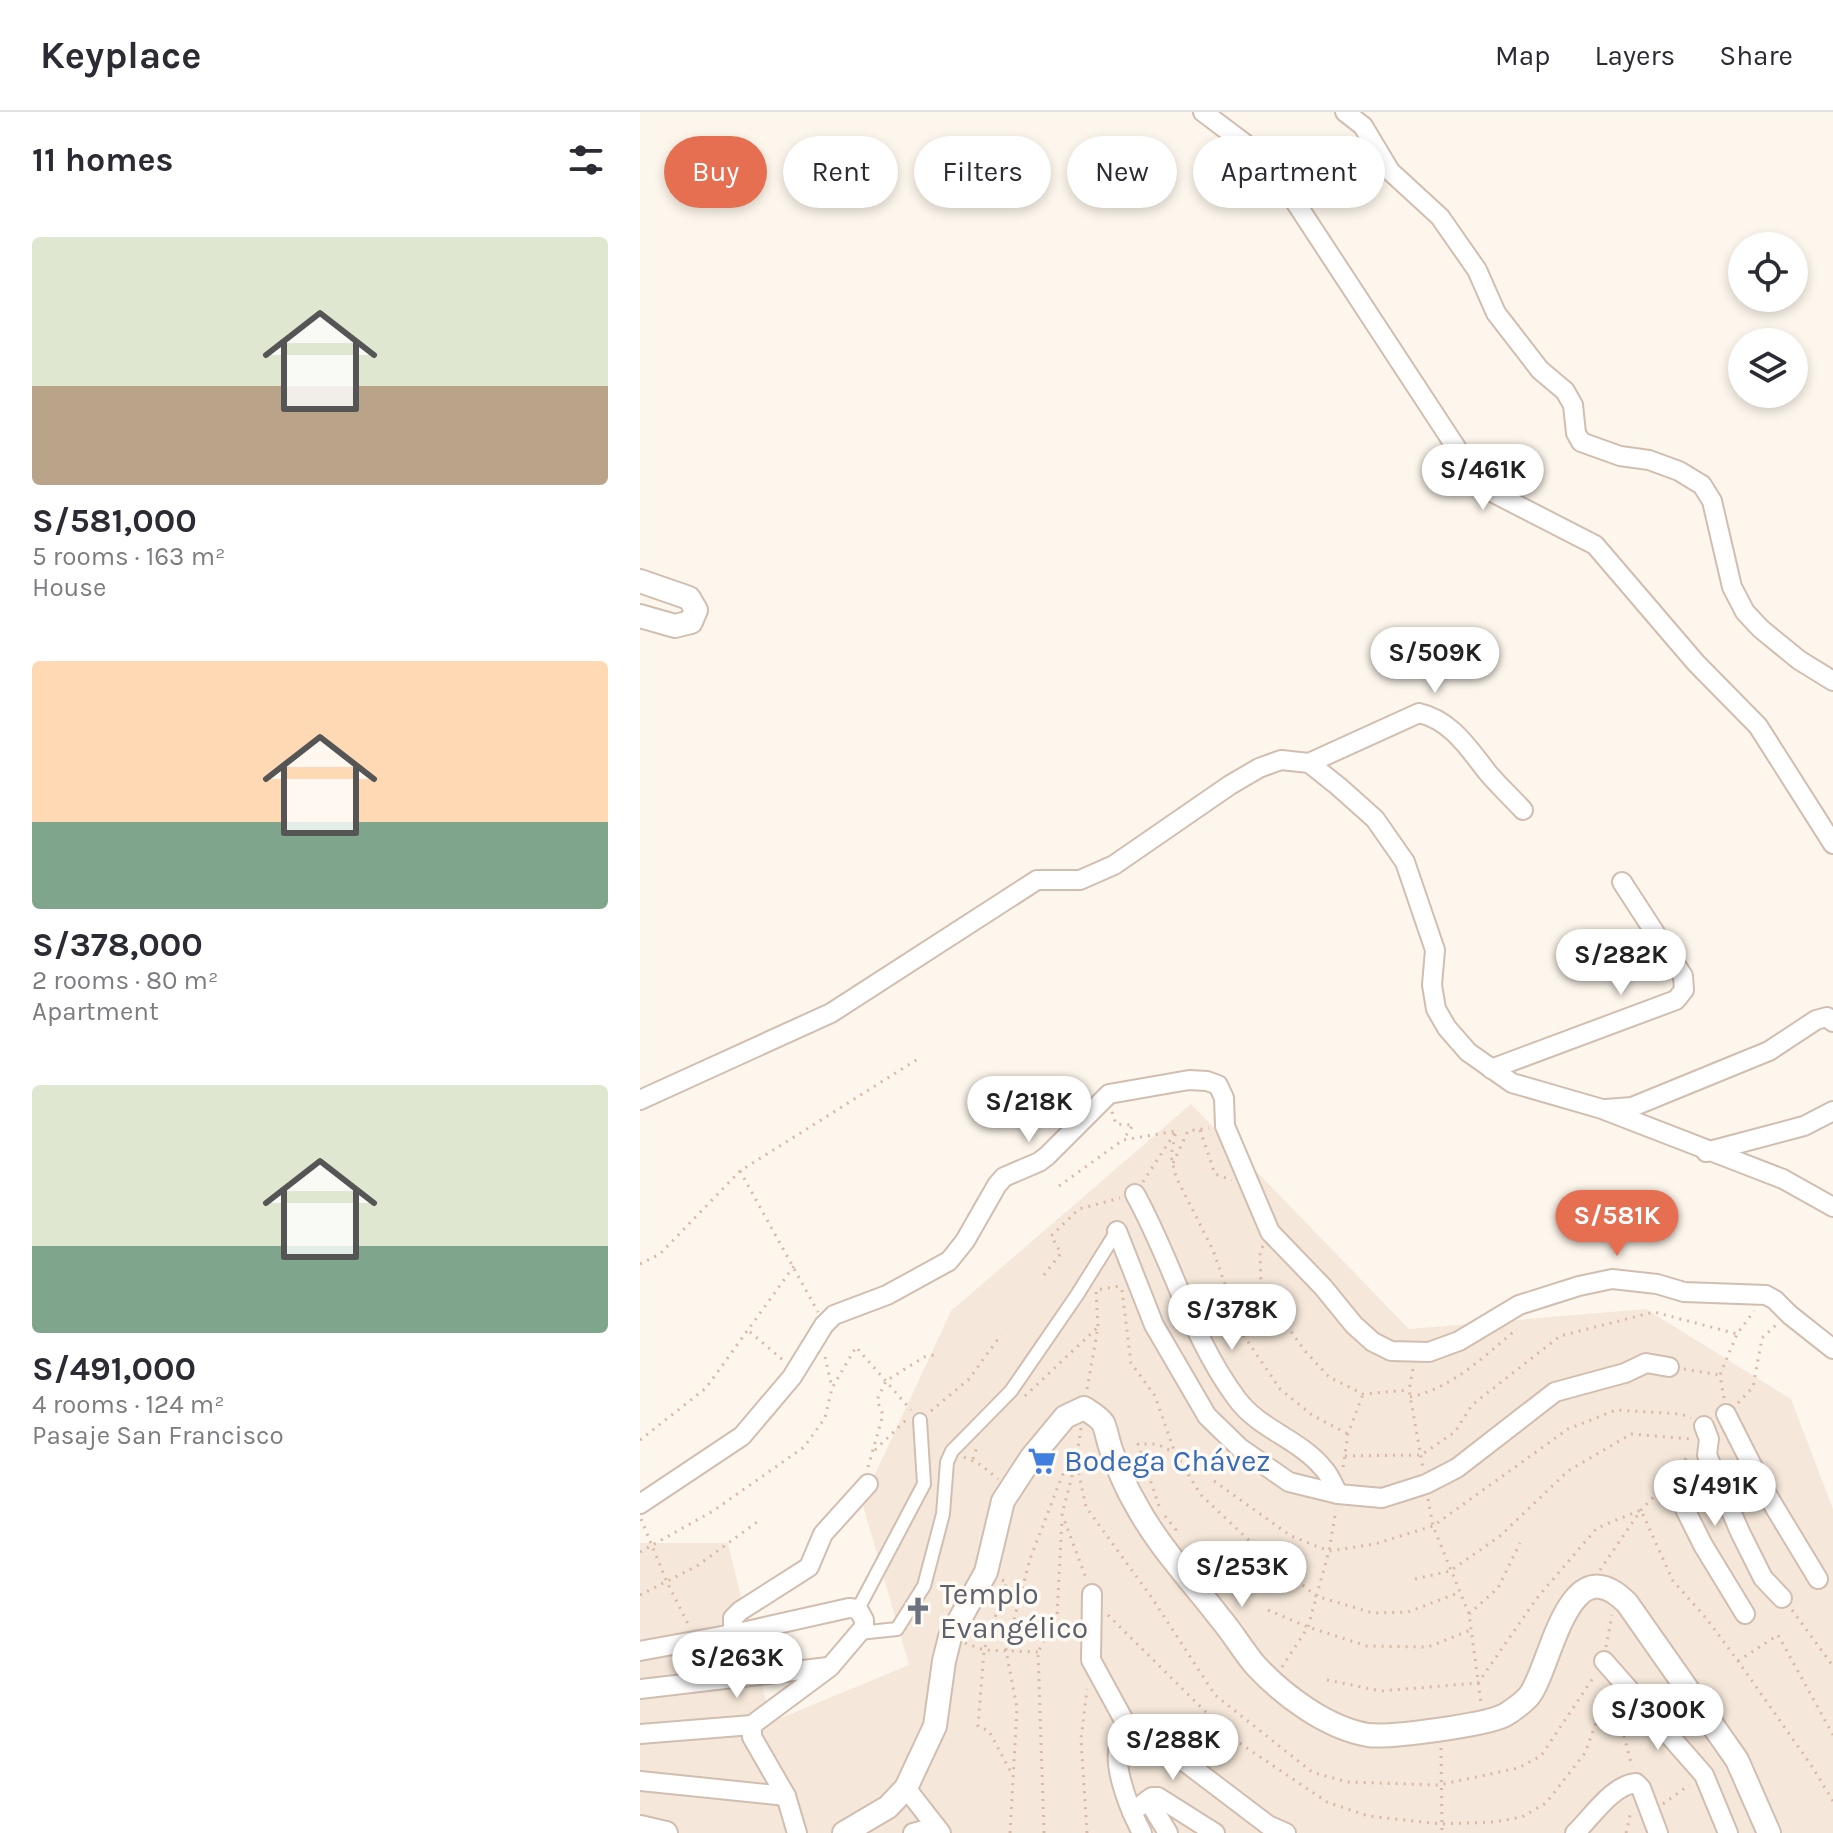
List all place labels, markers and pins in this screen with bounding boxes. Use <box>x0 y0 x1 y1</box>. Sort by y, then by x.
pin: S/461K <box>1418 444 1548 512</box>
pin: S/509K <box>1370 627 1500 695</box>
pin: S/282K <box>1556 929 1686 997</box>
pin: S/218K <box>964 1076 1094 1144</box>
pin: S/581K <box>1552 1190 1682 1258</box>
pin: S/378K <box>1167 1284 1297 1352</box>
place label: Bodega Chávez <box>1064 1443 1271 1479</box>
supermarket icon: Bodega Chávez <box>1027 1446 1057 1476</box>
pin: S/491K <box>1650 1460 1780 1528</box>
pin: S/253K <box>1177 1541 1307 1609</box>
place label: Templo Evangélico <box>940 1576 1088 1646</box>
church icon: Templo Evangélico <box>903 1596 933 1626</box>
pin: S/263K <box>672 1632 802 1700</box>
pin: S/300K <box>1593 1684 1723 1752</box>
pin: S/288K <box>1108 1714 1238 1782</box>

